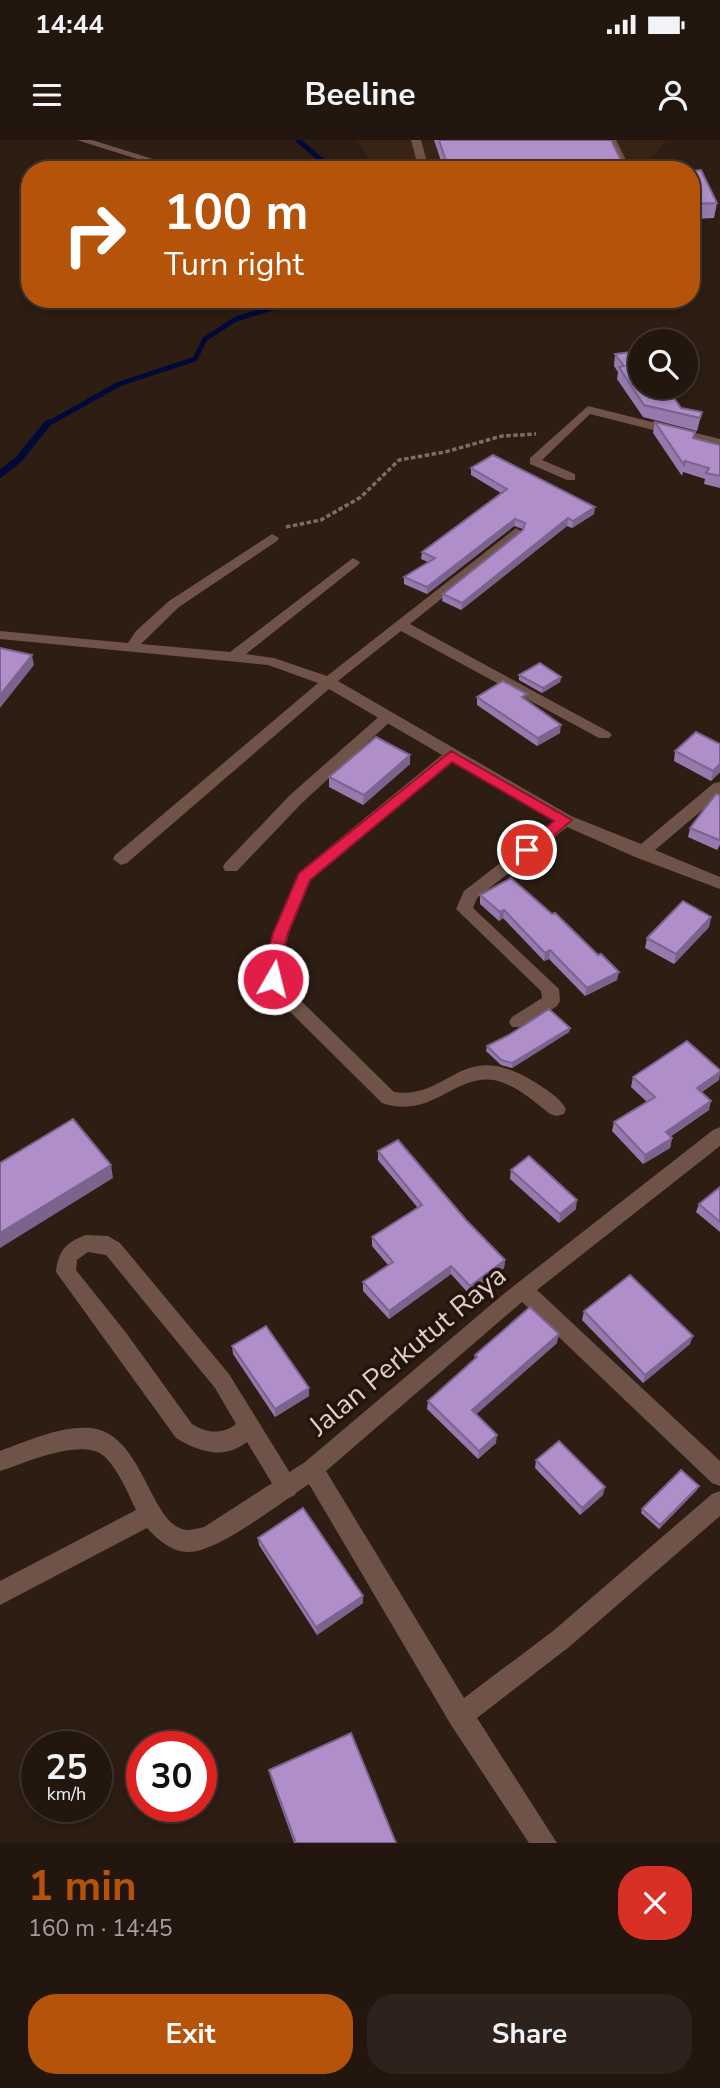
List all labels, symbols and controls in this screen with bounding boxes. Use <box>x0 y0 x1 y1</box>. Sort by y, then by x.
text: 14:44 <box>35 7 104 42</box>
text: Beeline <box>304 73 416 116</box>
icon: menu <box>28 76 66 114</box>
icon: person <box>654 76 692 114</box>
text: 100 m <box>164 179 308 246</box>
icon: right <box>49 189 140 280</box>
text: Turn right <box>164 243 304 286</box>
map controls <box>628 329 698 399</box>
button: search <box>628 329 698 399</box>
pin <box>497 820 557 880</box>
icon: arrive <box>508 831 546 869</box>
position arrow <box>236 942 310 1016</box>
street label: Jalan Perkutut Raya <box>300 1257 514 1445</box>
speed limit sign: 30 <box>126 1731 217 1822</box>
text: 25 <box>45 1744 88 1791</box>
text: km/h <box>47 1782 86 1806</box>
text: 1 min <box>28 1858 137 1915</box>
button: close <box>618 1866 692 1940</box>
text: 160 m · 14:45 <box>28 1913 173 1944</box>
button: Exit <box>28 1994 353 2074</box>
button: Share <box>367 1994 692 2074</box>

